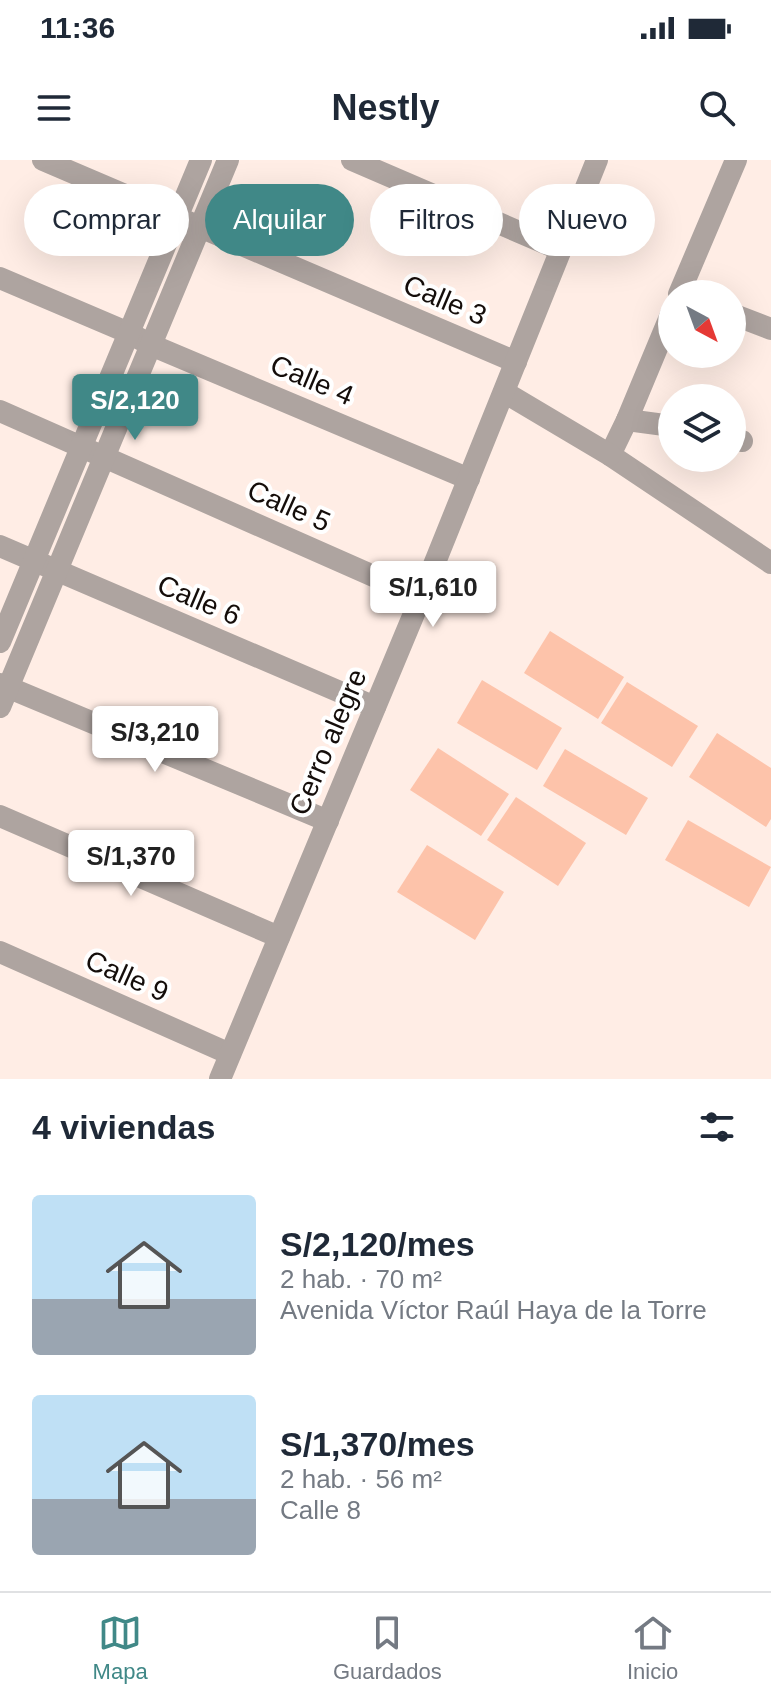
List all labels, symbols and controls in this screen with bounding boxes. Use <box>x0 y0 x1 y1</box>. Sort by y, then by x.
text: 11:36 <box>40 11 115 44</box>
icon: menu <box>32 86 76 130</box>
icon: search <box>695 86 739 130</box>
text: Nestly <box>331 87 440 128</box>
chip: Comprar <box>24 184 189 256</box>
chip: Alquilar <box>205 184 354 256</box>
chip: Filtros <box>370 184 503 256</box>
chip: Nuevo <box>519 184 655 256</box>
street label: Calle 3 <box>399 269 491 331</box>
north arrow <box>658 280 746 368</box>
map controls <box>658 280 746 472</box>
street label: Calle 4 <box>266 349 358 411</box>
pin: S/2,120 <box>61 374 209 442</box>
button: layers <box>658 384 746 472</box>
text: S/2,120 <box>90 385 180 415</box>
street label: Calle 5 <box>243 474 335 538</box>
pin: S/1,610 <box>359 561 507 629</box>
street label: Calle 6 <box>153 569 245 631</box>
text: S/1,610 <box>388 572 478 602</box>
street label: Cerro alegre <box>283 664 373 820</box>
pin: S/3,210 <box>81 706 229 774</box>
text: S/3,210 <box>110 717 200 747</box>
pin: S/1,370 <box>57 830 205 898</box>
text: S/1,370 <box>86 841 176 871</box>
street label: Calle 9 <box>81 944 173 1008</box>
icon: filters <box>695 1105 739 1149</box>
text: 4 viviendas <box>32 1108 215 1146</box>
text: S/2,120/mes <box>280 1225 475 1263</box>
icon: home <box>96 1227 192 1323</box>
text: 2 hab. · 70 m² <box>280 1264 442 1294</box>
text: Avenida Víctor Raúl Haya de la Torre <box>280 1295 707 1325</box>
text: S/1,370/mes <box>280 1425 475 1463</box>
icon: home <box>96 1427 192 1523</box>
text: 2 hab. · 56 m² <box>280 1464 442 1494</box>
text: Calle 8 <box>280 1495 361 1525</box>
tab: Mapa <box>93 1611 148 1685</box>
tab: Guardados <box>333 1611 442 1685</box>
tab: Inicio <box>627 1611 678 1685</box>

